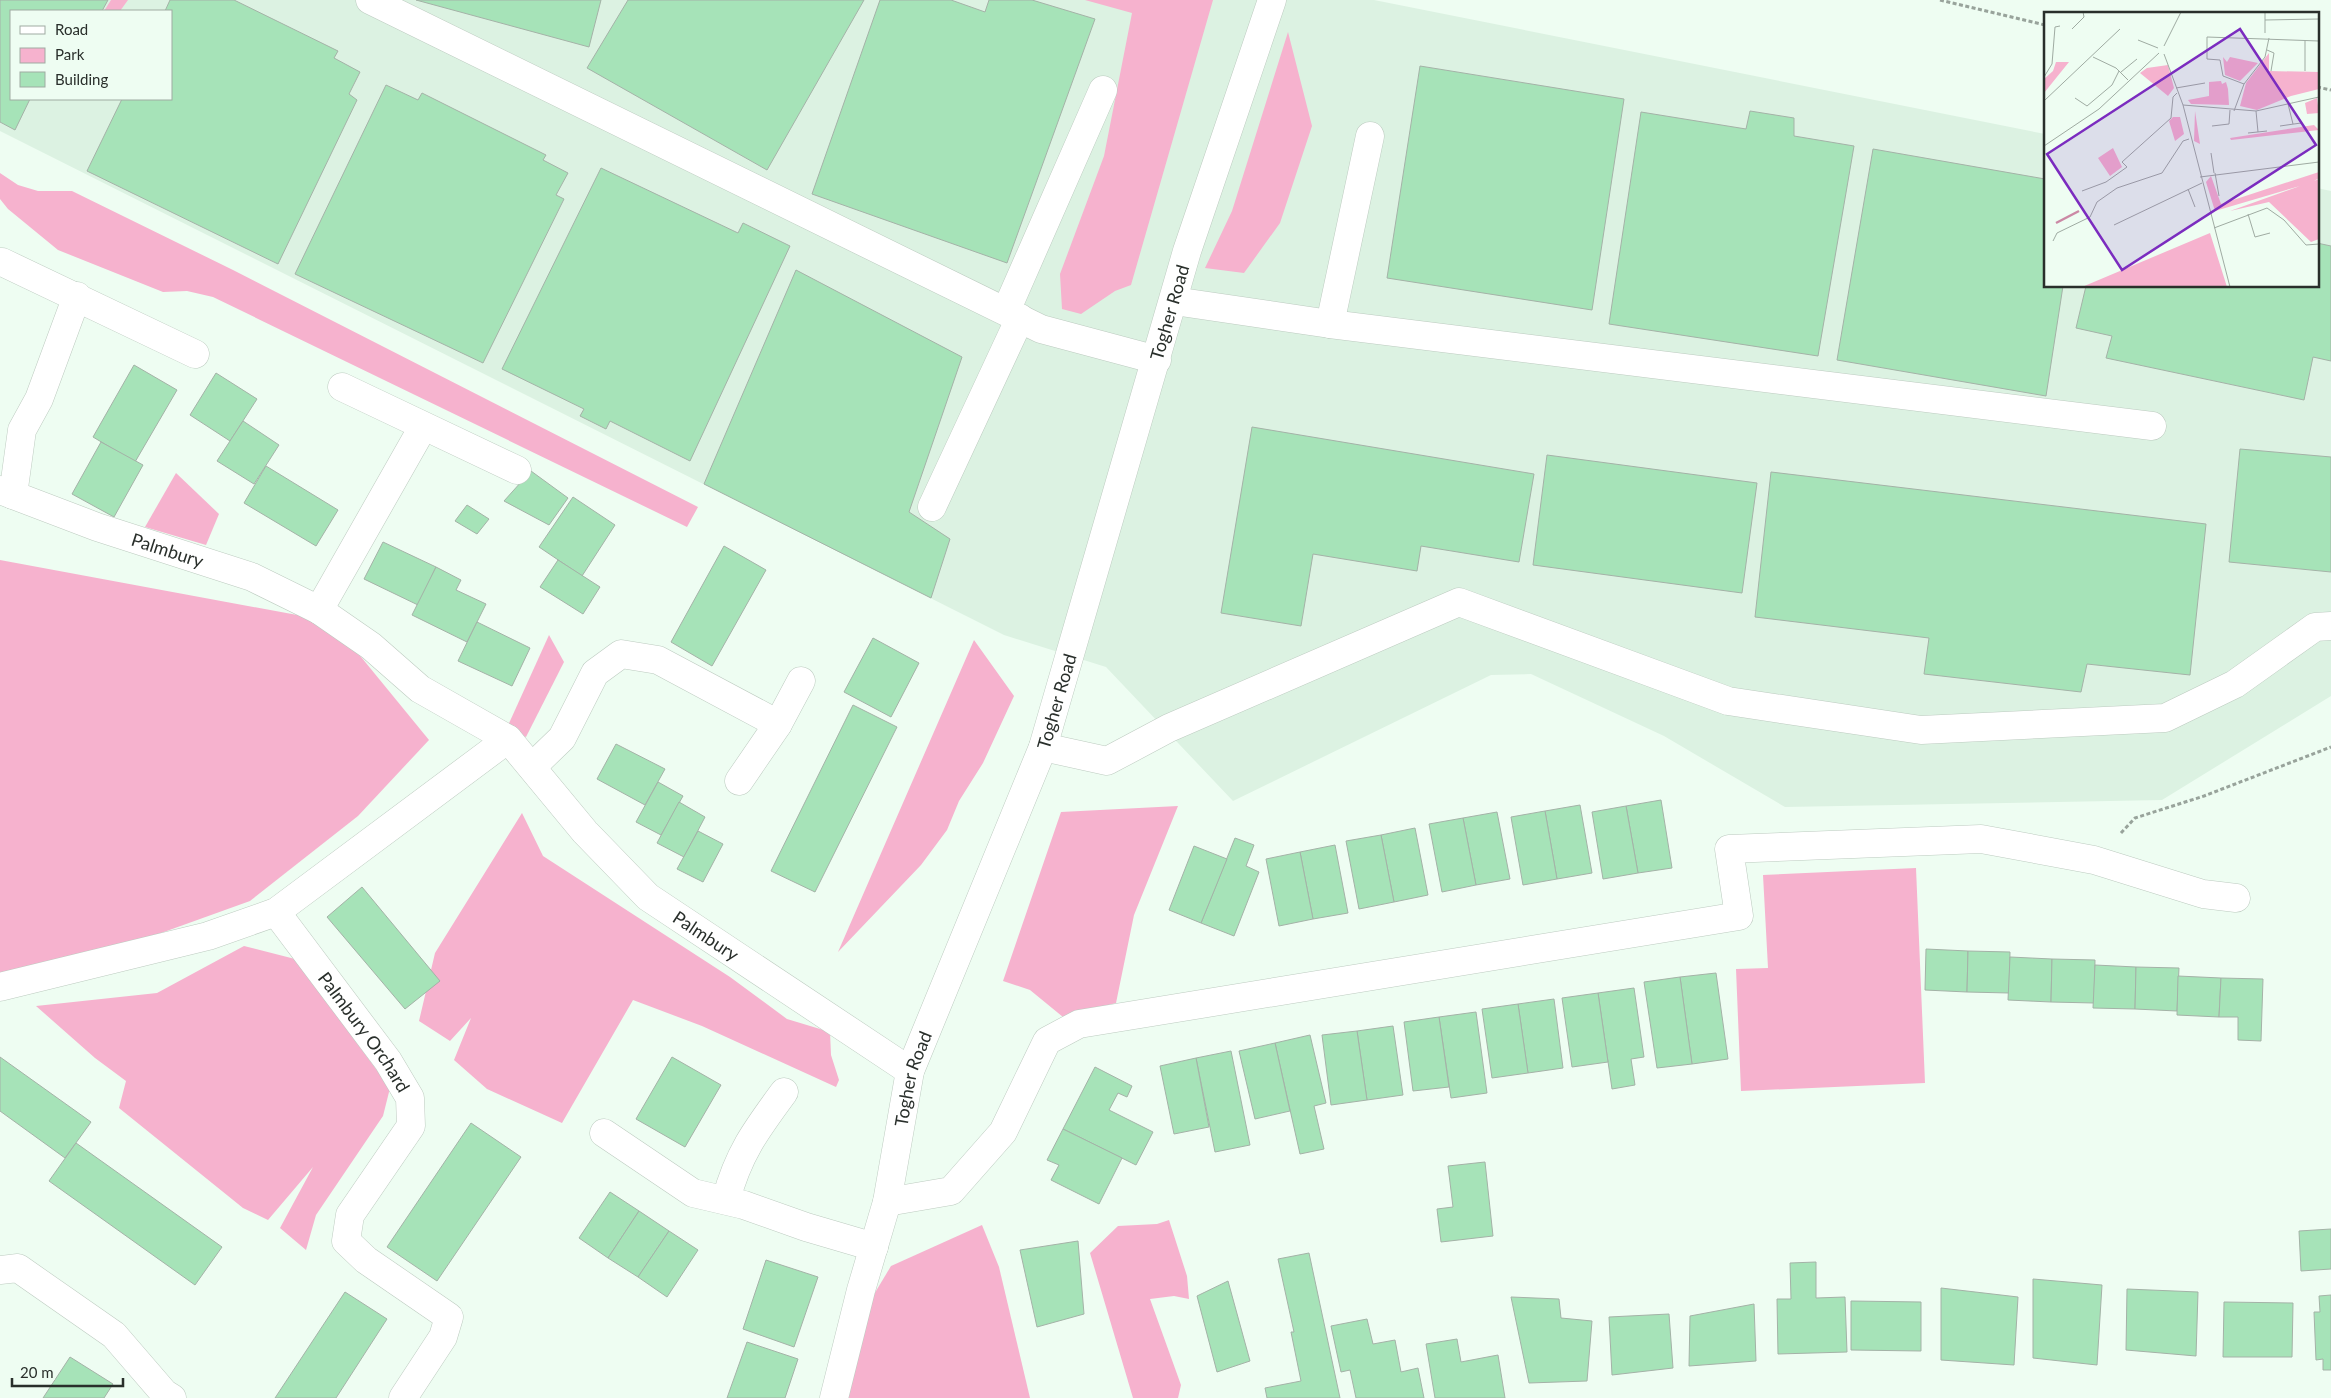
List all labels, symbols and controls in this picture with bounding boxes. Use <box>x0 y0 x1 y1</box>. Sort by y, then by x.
legend <box>10 10 172 100</box>
inset map <box>2044 12 2318 288</box>
text: Road <box>55 20 88 38</box>
text: Park <box>55 45 85 63</box>
text: Building <box>55 70 108 88</box>
street label: Togher Road <box>1145 262 1193 363</box>
street label: Palmbury <box>129 528 207 572</box>
street label: Togher Road <box>1032 651 1081 751</box>
street label: Palmbury <box>669 906 744 966</box>
street label: Palmbury Orchard <box>314 967 415 1096</box>
street label: Togher Road <box>889 1028 936 1128</box>
scale bar <box>12 1356 124 1388</box>
text: 20 m <box>20 1363 54 1381</box>

